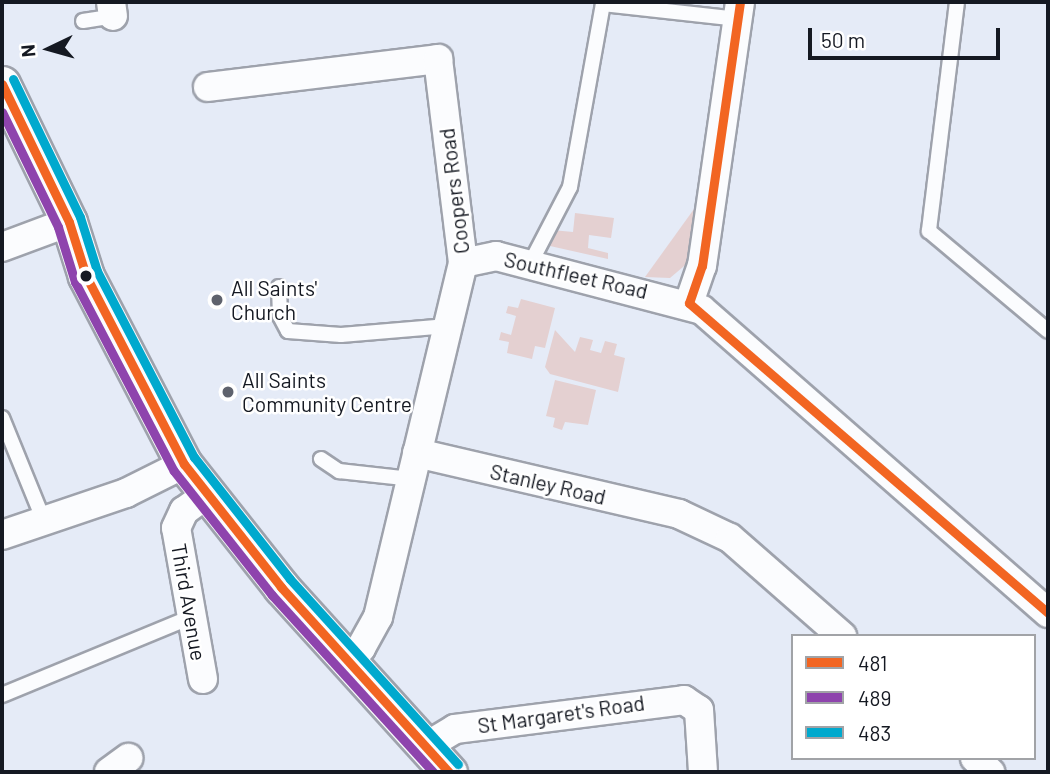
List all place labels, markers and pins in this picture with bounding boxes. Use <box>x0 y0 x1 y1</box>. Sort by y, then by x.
unlabelled marker <box>79 269 93 283</box>
place label: All Saints' Church <box>231 275 317 325</box>
marker: All Saints' Church <box>209 292 225 308</box>
place label: All Saints Community Centre <box>242 367 412 417</box>
marker: All Saints Community Centre <box>220 384 236 400</box>

